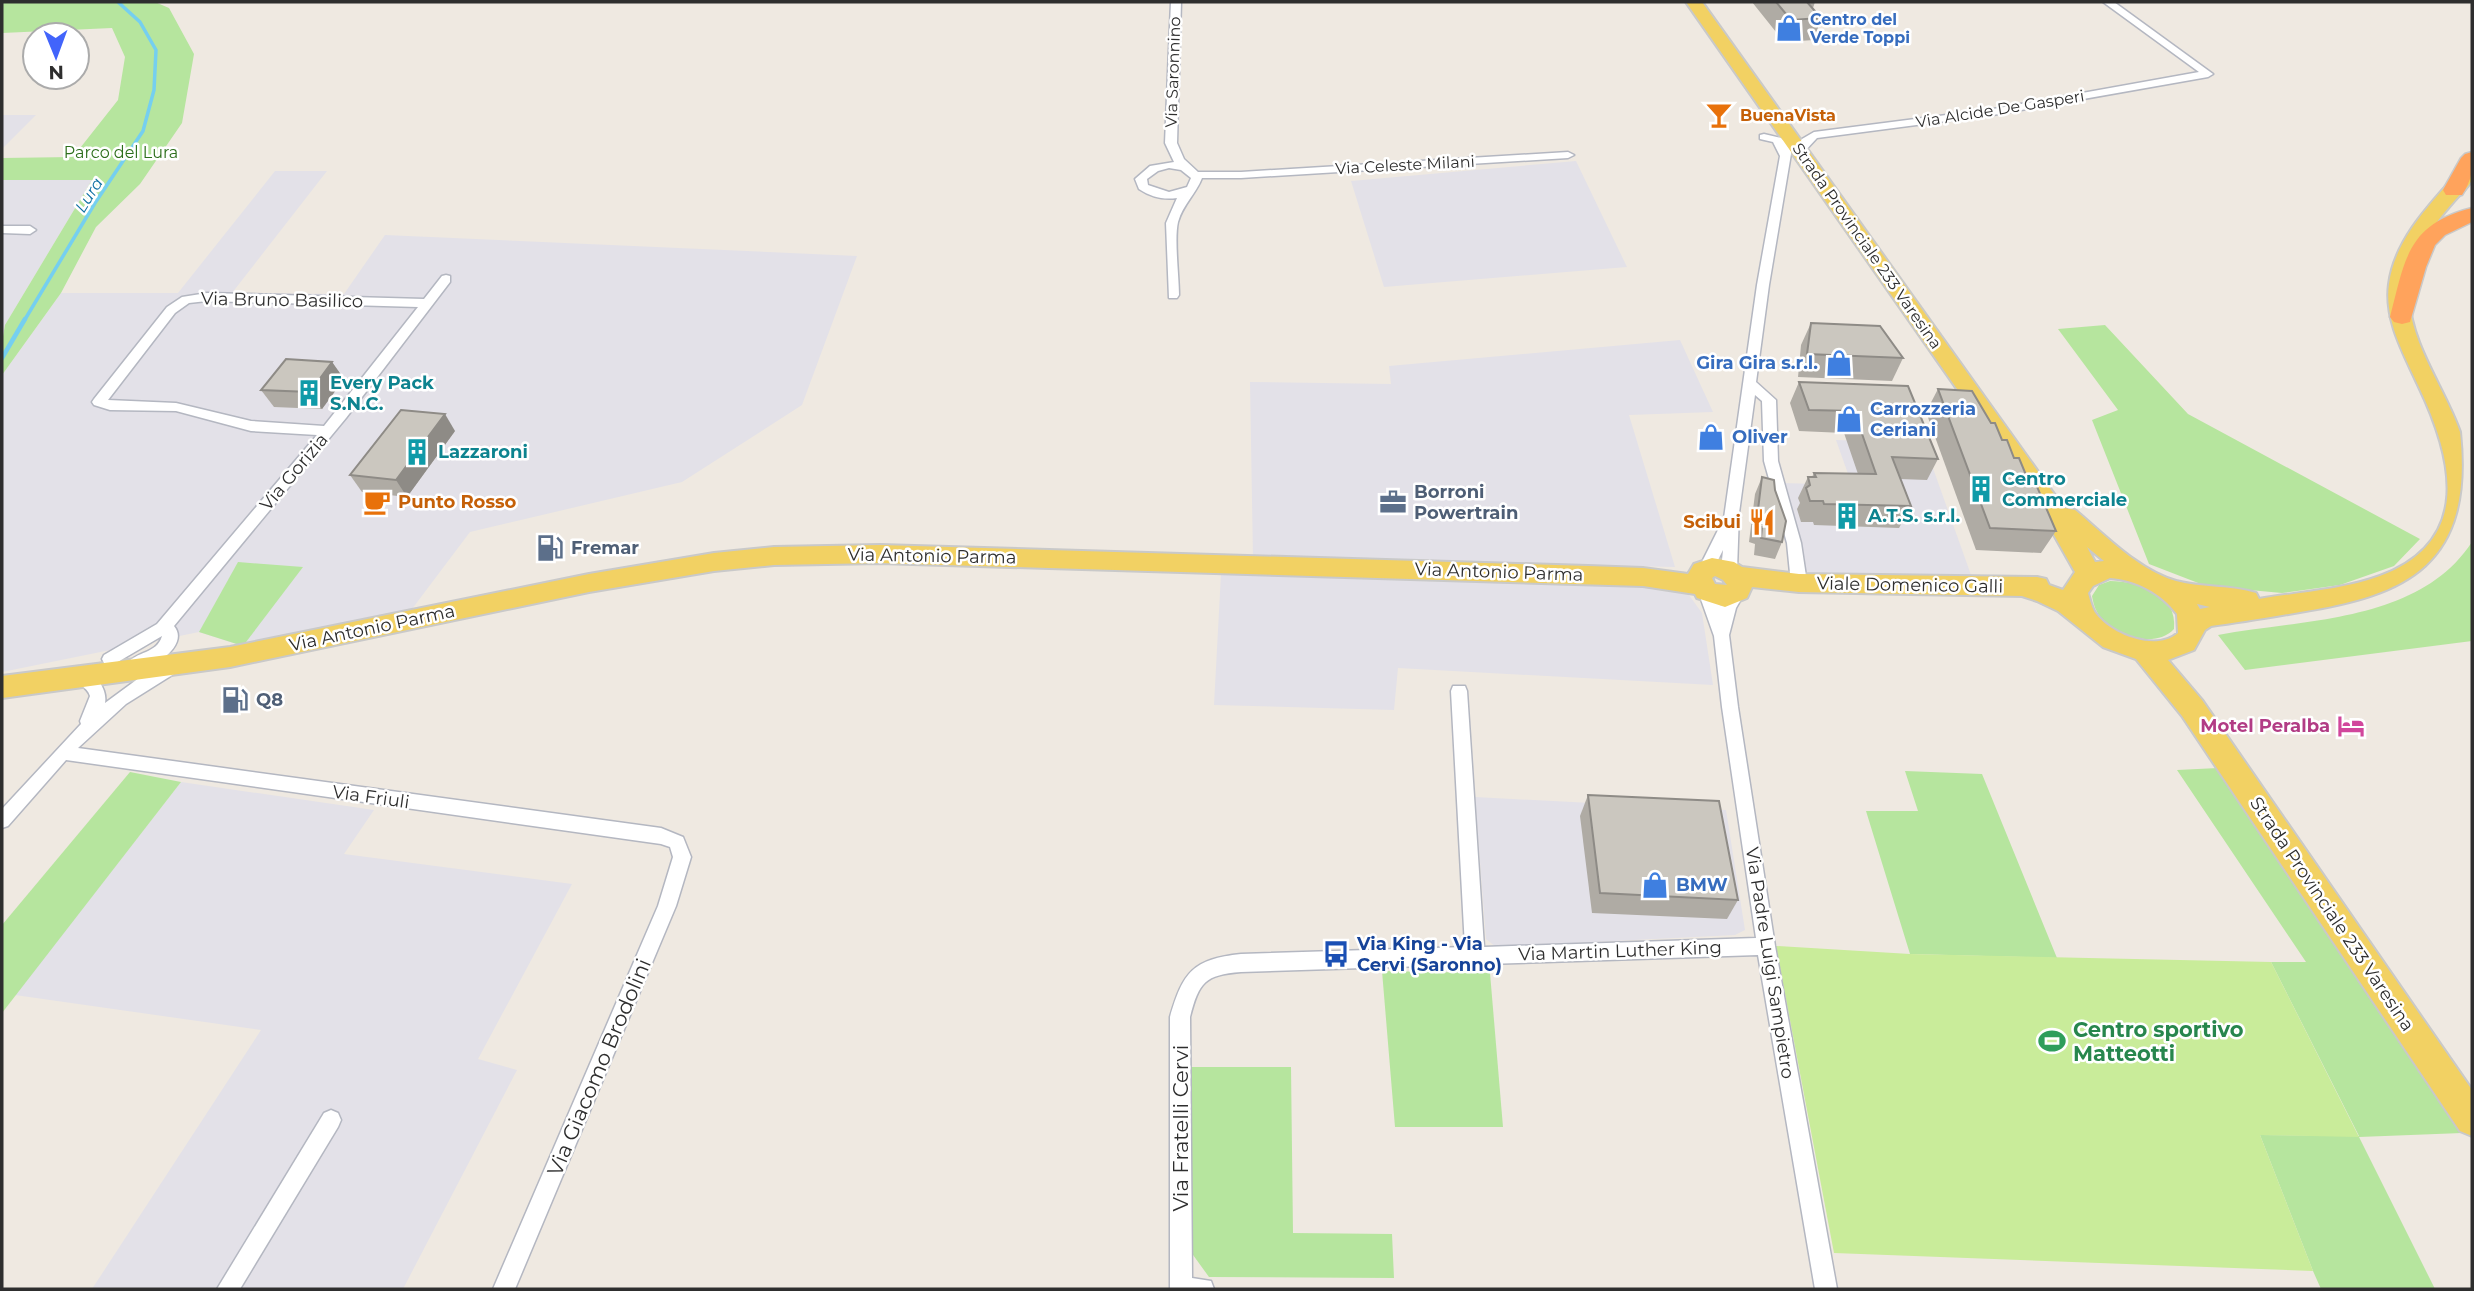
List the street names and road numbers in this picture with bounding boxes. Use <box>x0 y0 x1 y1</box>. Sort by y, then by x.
street label: Via Saronnino <box>1162 16 1184 128</box>
street label: Via Alcide De Gasperi <box>1914 86 2086 132</box>
street label: Strada Provinciale 233 Varesina <box>1788 139 1946 353</box>
street label: Via Celeste Milani <box>1335 152 1475 178</box>
street label: Via Bruno Basilico <box>201 288 363 312</box>
street label: Via Gorizia <box>255 429 333 515</box>
street label: Via Antonio Parma <box>847 544 1017 568</box>
street label: Via Antonio Parma <box>1414 558 1584 586</box>
street label: Viale Domenico Galli <box>1817 572 2003 598</box>
street label: Via Antonio Parma <box>287 600 457 656</box>
street label: Via Friuli <box>331 781 411 813</box>
street label: Strada Provinciale 233 Varesina <box>2245 793 2419 1035</box>
street label: Via Padre Luigi Sampietro <box>1741 846 1799 1080</box>
street label: Via Martin Luther King <box>1518 936 1722 966</box>
street label: Via Giacomo Brodolini <box>542 955 656 1179</box>
street label: Via Fratelli Cervi <box>1168 1045 1193 1212</box>

